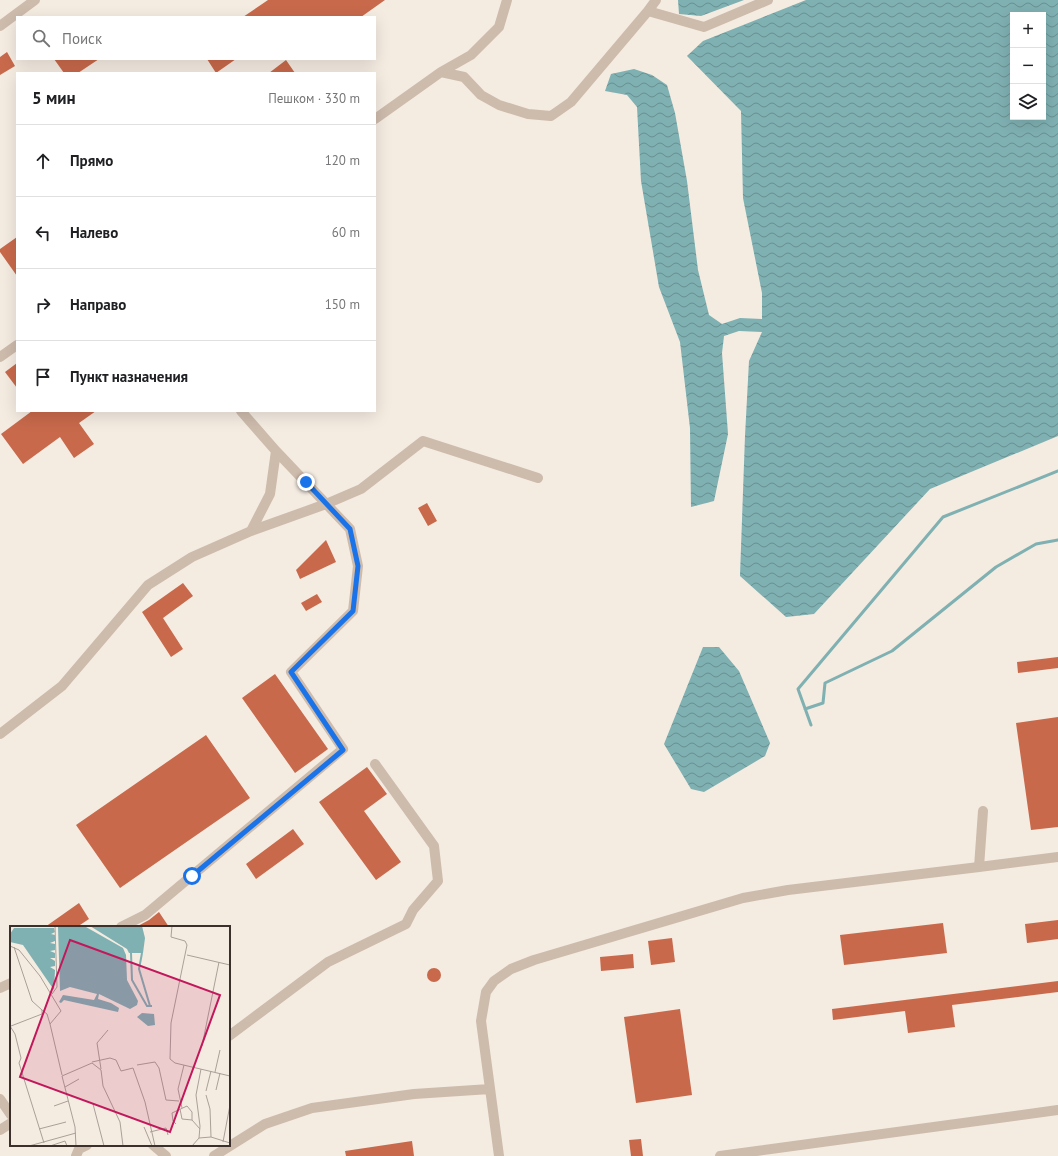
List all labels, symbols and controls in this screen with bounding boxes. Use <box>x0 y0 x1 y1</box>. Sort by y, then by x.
map controls <box>1010 12 1046 120</box>
button: + <box>1010 12 1046 48</box>
search box <box>16 16 376 60</box>
icon: search <box>30 27 52 49</box>
text: Поиск <box>62 29 102 48</box>
button: − <box>1010 48 1046 84</box>
button: layers <box>1010 84 1046 120</box>
text: 5 мин <box>32 87 76 109</box>
text: Пешком · 330 m <box>268 90 360 107</box>
icon: ahead <box>32 150 54 172</box>
text: Прямо <box>70 151 113 170</box>
text: 120 m <box>325 152 360 169</box>
icon: left <box>32 222 54 244</box>
text: Налево <box>70 223 118 242</box>
text: 60 m <box>332 224 360 241</box>
icon: right <box>32 294 54 316</box>
text: Направо <box>70 295 126 314</box>
text: 150 m <box>325 296 360 313</box>
icon: arrive <box>32 366 54 388</box>
text: Пункт назначения <box>70 367 188 386</box>
route end <box>297 473 315 491</box>
route start <box>183 867 201 885</box>
inset map <box>10 926 230 1146</box>

